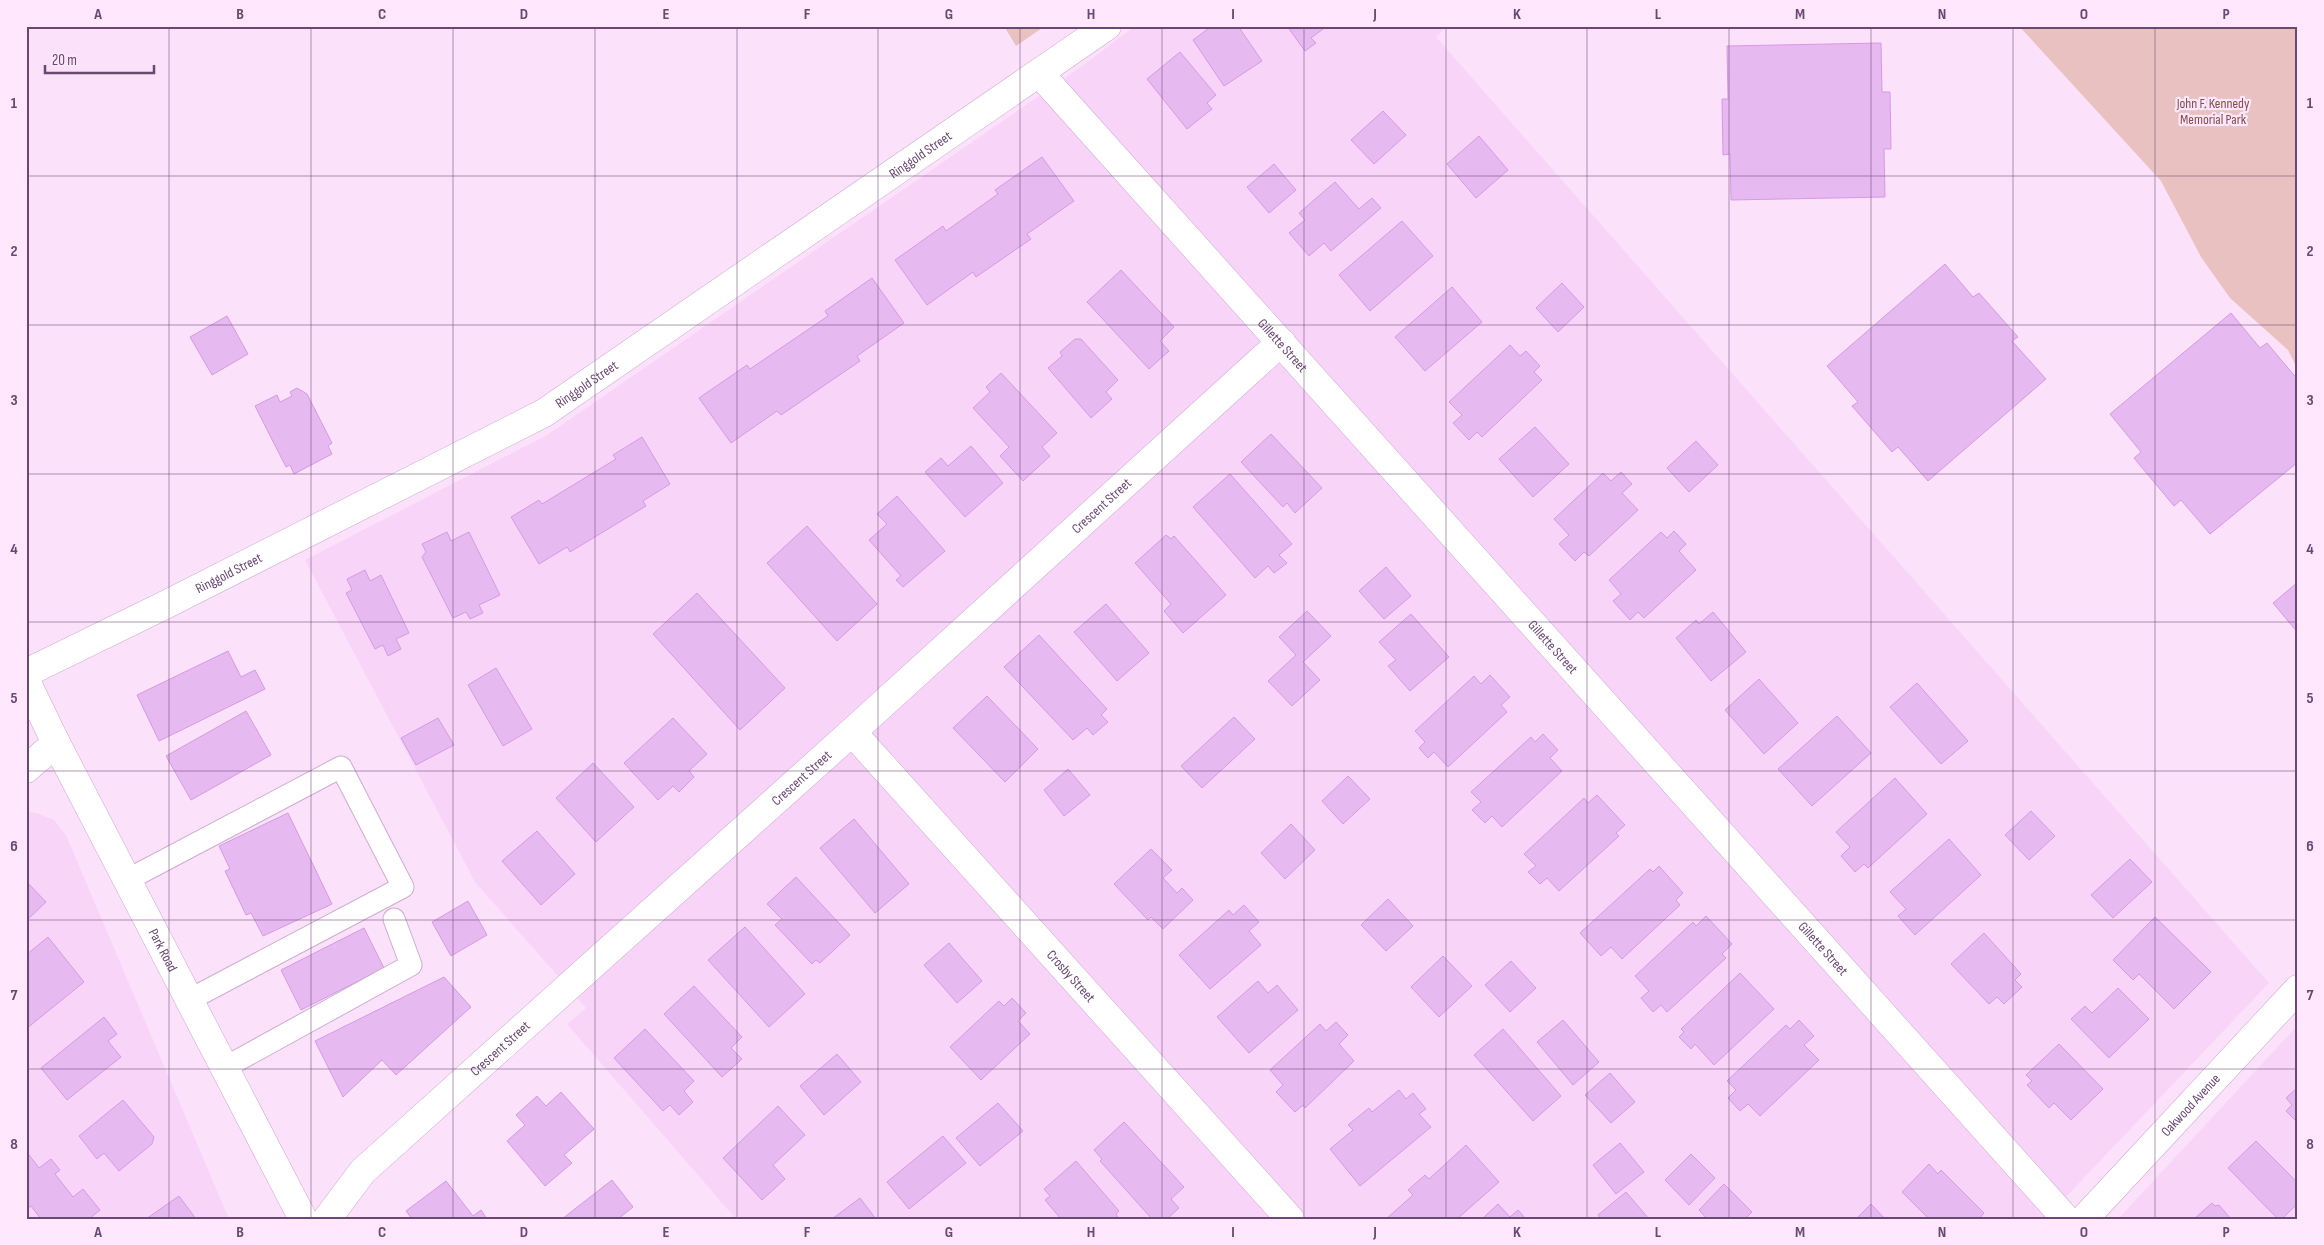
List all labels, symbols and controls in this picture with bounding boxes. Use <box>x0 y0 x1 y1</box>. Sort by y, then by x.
text: A <box>93 5 102 24</box>
text: B <box>236 5 244 24</box>
text: C <box>378 5 386 24</box>
text: D <box>520 5 528 24</box>
text: E <box>663 5 670 24</box>
text: F <box>804 5 811 24</box>
text: G <box>945 5 953 24</box>
text: H <box>1087 5 1095 24</box>
text: I <box>1231 5 1235 24</box>
text: J <box>1372 5 1377 24</box>
text: K <box>1513 5 1521 24</box>
text: L <box>1655 5 1662 24</box>
text: M <box>1795 5 1805 24</box>
text: N <box>1938 5 1946 24</box>
text: O <box>2080 5 2088 24</box>
text: P <box>2222 5 2230 24</box>
scale bar <box>45 42 154 74</box>
text: 20 m <box>52 51 77 70</box>
text: 1 <box>11 94 18 113</box>
text: 1 <box>2307 94 2314 113</box>
park label: John F. Kennedy Memorial Park <box>2176 95 2250 128</box>
street label: Ringgold Street <box>886 127 955 182</box>
text: 2 <box>10 242 18 261</box>
text: 2 <box>2306 242 2314 261</box>
street label: Gillette Street <box>1254 315 1311 376</box>
street label: Ringgold Street <box>552 357 621 412</box>
text: 3 <box>10 391 18 410</box>
text: 3 <box>2306 391 2314 410</box>
street label: Crescent Street <box>1068 474 1135 537</box>
text: 4 <box>10 540 18 559</box>
text: 4 <box>2306 540 2314 559</box>
street label: Ringgold Street <box>193 549 265 597</box>
street label: Gillette Street <box>1524 617 1581 677</box>
text: 5 <box>10 689 18 708</box>
text: 5 <box>2306 689 2314 708</box>
street label: Crescent Street <box>768 747 835 809</box>
text: 6 <box>10 837 18 856</box>
text: 6 <box>2306 837 2314 856</box>
street label: Gillette Street <box>1795 918 1852 979</box>
street label: Park Road <box>145 926 181 975</box>
street label: Crosby Street <box>1043 947 1099 1006</box>
text: 7 <box>11 986 18 1005</box>
text: 7 <box>2307 986 2314 1005</box>
street label: Crescent Street <box>467 1017 534 1080</box>
street label: Oakwood Avenue <box>2157 1070 2224 1140</box>
text: 8 <box>10 1135 18 1154</box>
text: 8 <box>2306 1135 2314 1154</box>
text: A <box>93 1223 102 1242</box>
text: B <box>236 1223 244 1242</box>
text: C <box>378 1223 386 1242</box>
text: D <box>520 1223 528 1242</box>
text: E <box>663 1223 670 1242</box>
text: F <box>804 1223 811 1242</box>
text: G <box>945 1223 953 1242</box>
text: H <box>1087 1223 1095 1242</box>
text: I <box>1231 1223 1235 1242</box>
text: J <box>1372 1223 1377 1242</box>
text: K <box>1513 1223 1521 1242</box>
text: L <box>1655 1223 1662 1242</box>
text: M <box>1795 1223 1805 1242</box>
text: N <box>1938 1223 1946 1242</box>
text: O <box>2080 1223 2088 1242</box>
text: P <box>2222 1223 2230 1242</box>

